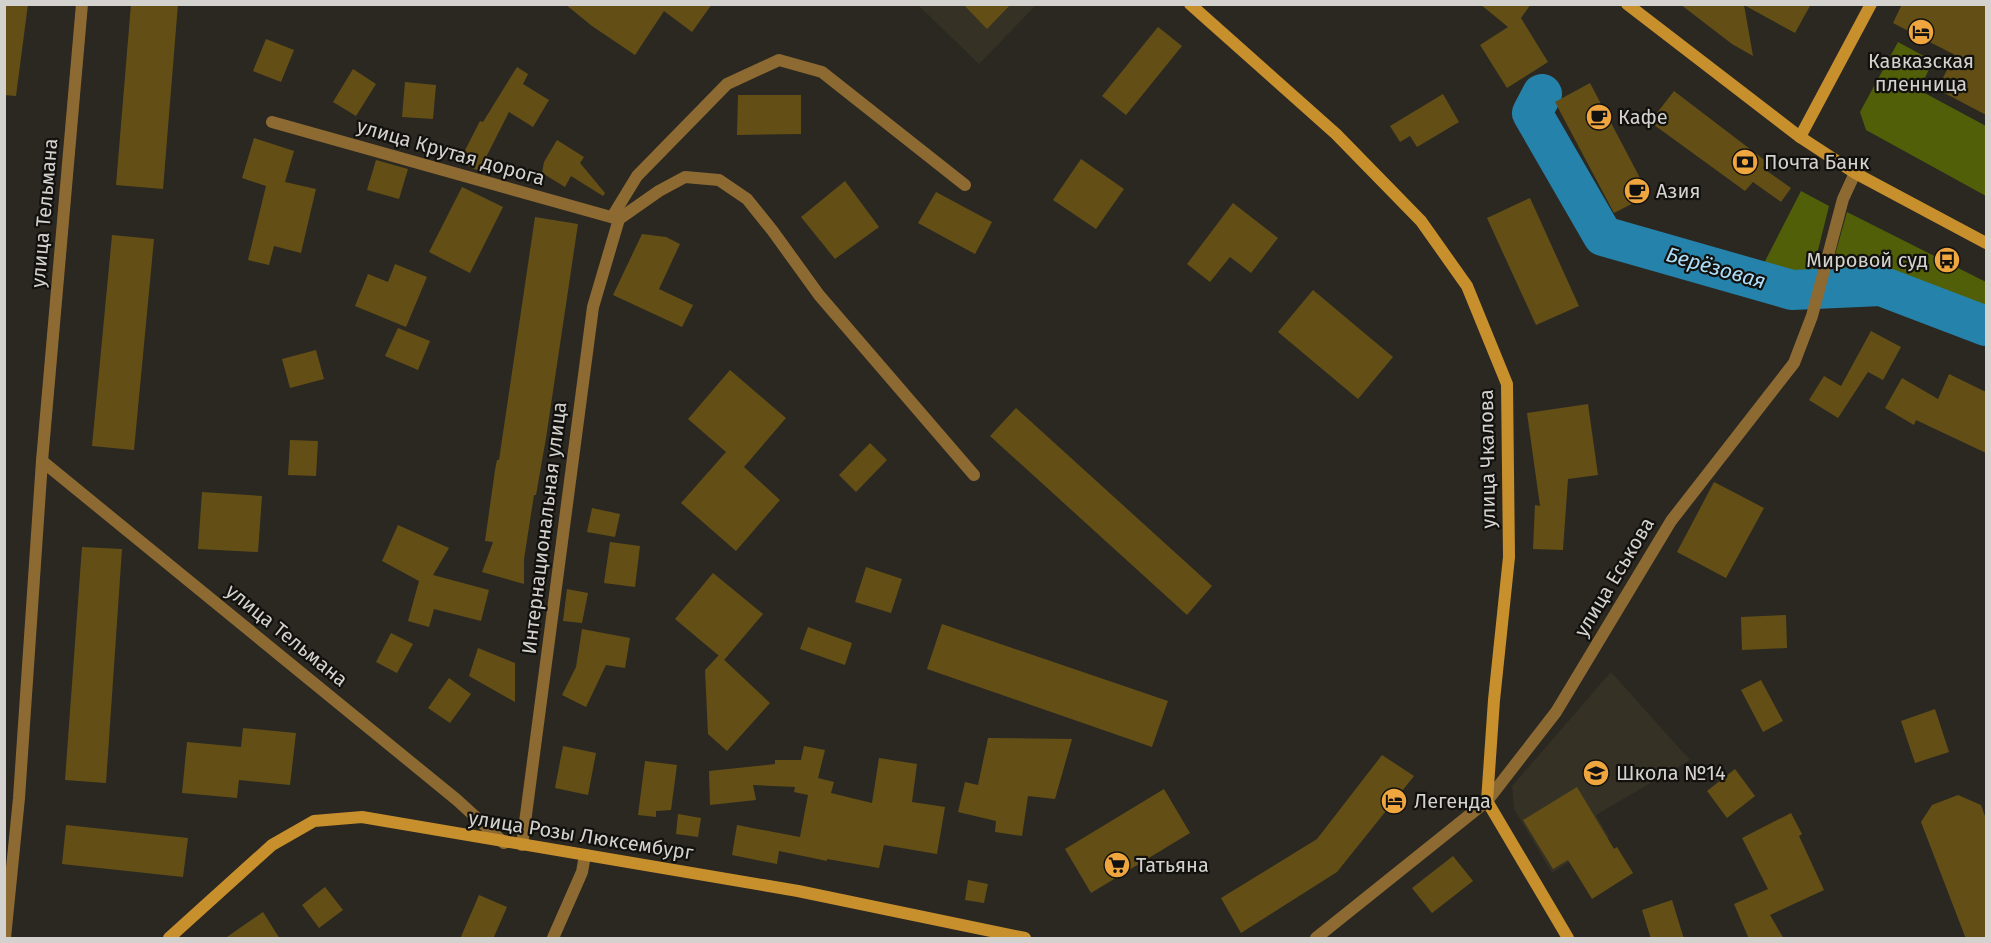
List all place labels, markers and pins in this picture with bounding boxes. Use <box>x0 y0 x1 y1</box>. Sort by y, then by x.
hotel icon: Кавказская пленница <box>1906 17 1936 47</box>
place label: Кавказская пленница <box>1868 49 1974 96</box>
cafe icon: Кафе <box>1584 102 1614 132</box>
place label: Кафе <box>1618 105 1668 129</box>
bank icon: Почта Банк <box>1730 147 1760 177</box>
place label: Почта Банк <box>1764 150 1870 174</box>
cafe icon: Азия <box>1622 176 1652 206</box>
place label: Азия <box>1656 179 1700 203</box>
bus stop icon: Мировой суд <box>1932 245 1962 275</box>
place label: Мировой суд <box>1806 248 1928 272</box>
school or university icon: Школа №14 <box>1581 758 1611 788</box>
place label: Школа №14 <box>1616 761 1726 785</box>
hotel icon: Легенда <box>1379 786 1409 816</box>
place label: Легенда <box>1414 789 1491 813</box>
supermarket icon: Татьяна <box>1102 850 1132 880</box>
place label: Татьяна <box>1136 853 1209 877</box>

